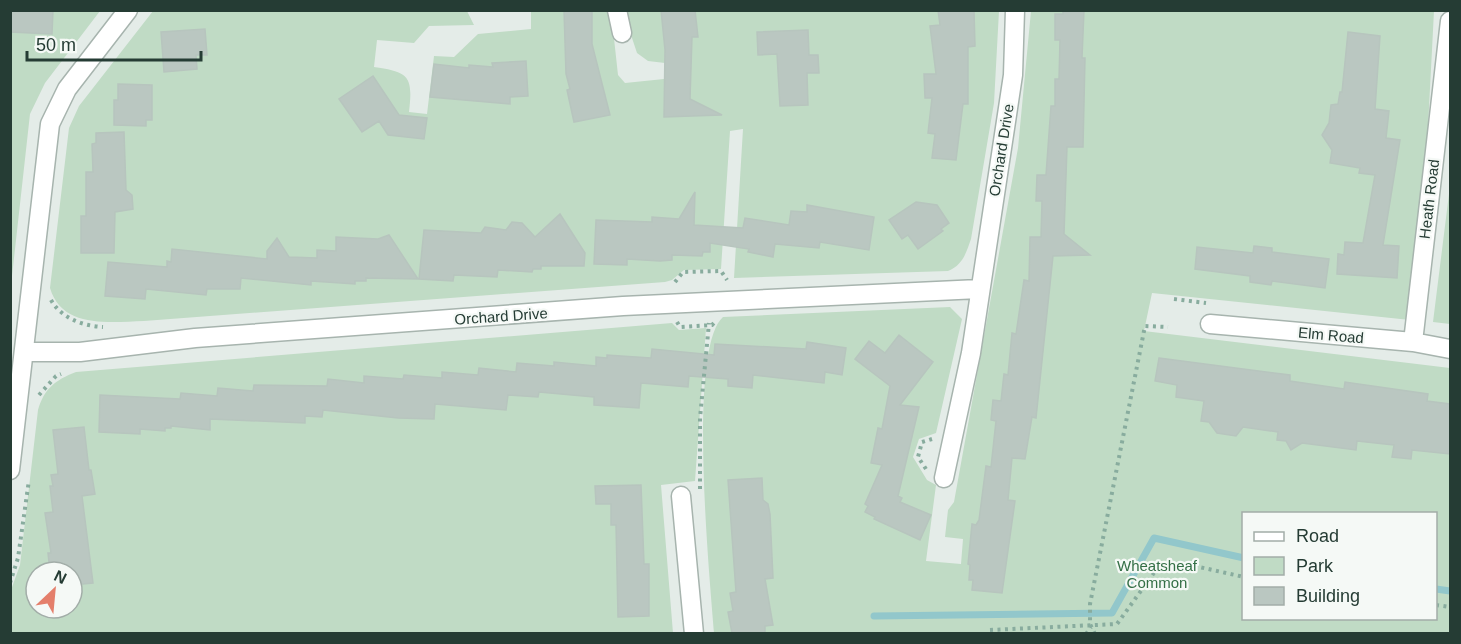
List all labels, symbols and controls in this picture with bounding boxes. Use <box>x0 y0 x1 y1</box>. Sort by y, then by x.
scale bar <box>27 24 201 62</box>
text: 50 m <box>36 35 76 55</box>
street label: Orchard Drive <box>985 103 1017 197</box>
street label: Heath Road <box>1416 158 1442 240</box>
street label: Orchard Drive <box>454 304 548 328</box>
street label: Elm Road <box>1297 324 1365 346</box>
legend <box>1242 512 1437 620</box>
text: Road <box>1296 526 1339 546</box>
text: Park <box>1296 556 1334 576</box>
park label: Wheatsheaf Common <box>1117 557 1198 591</box>
north arrow <box>24 560 84 620</box>
text: N <box>51 567 69 587</box>
text: Building <box>1296 586 1360 606</box>

